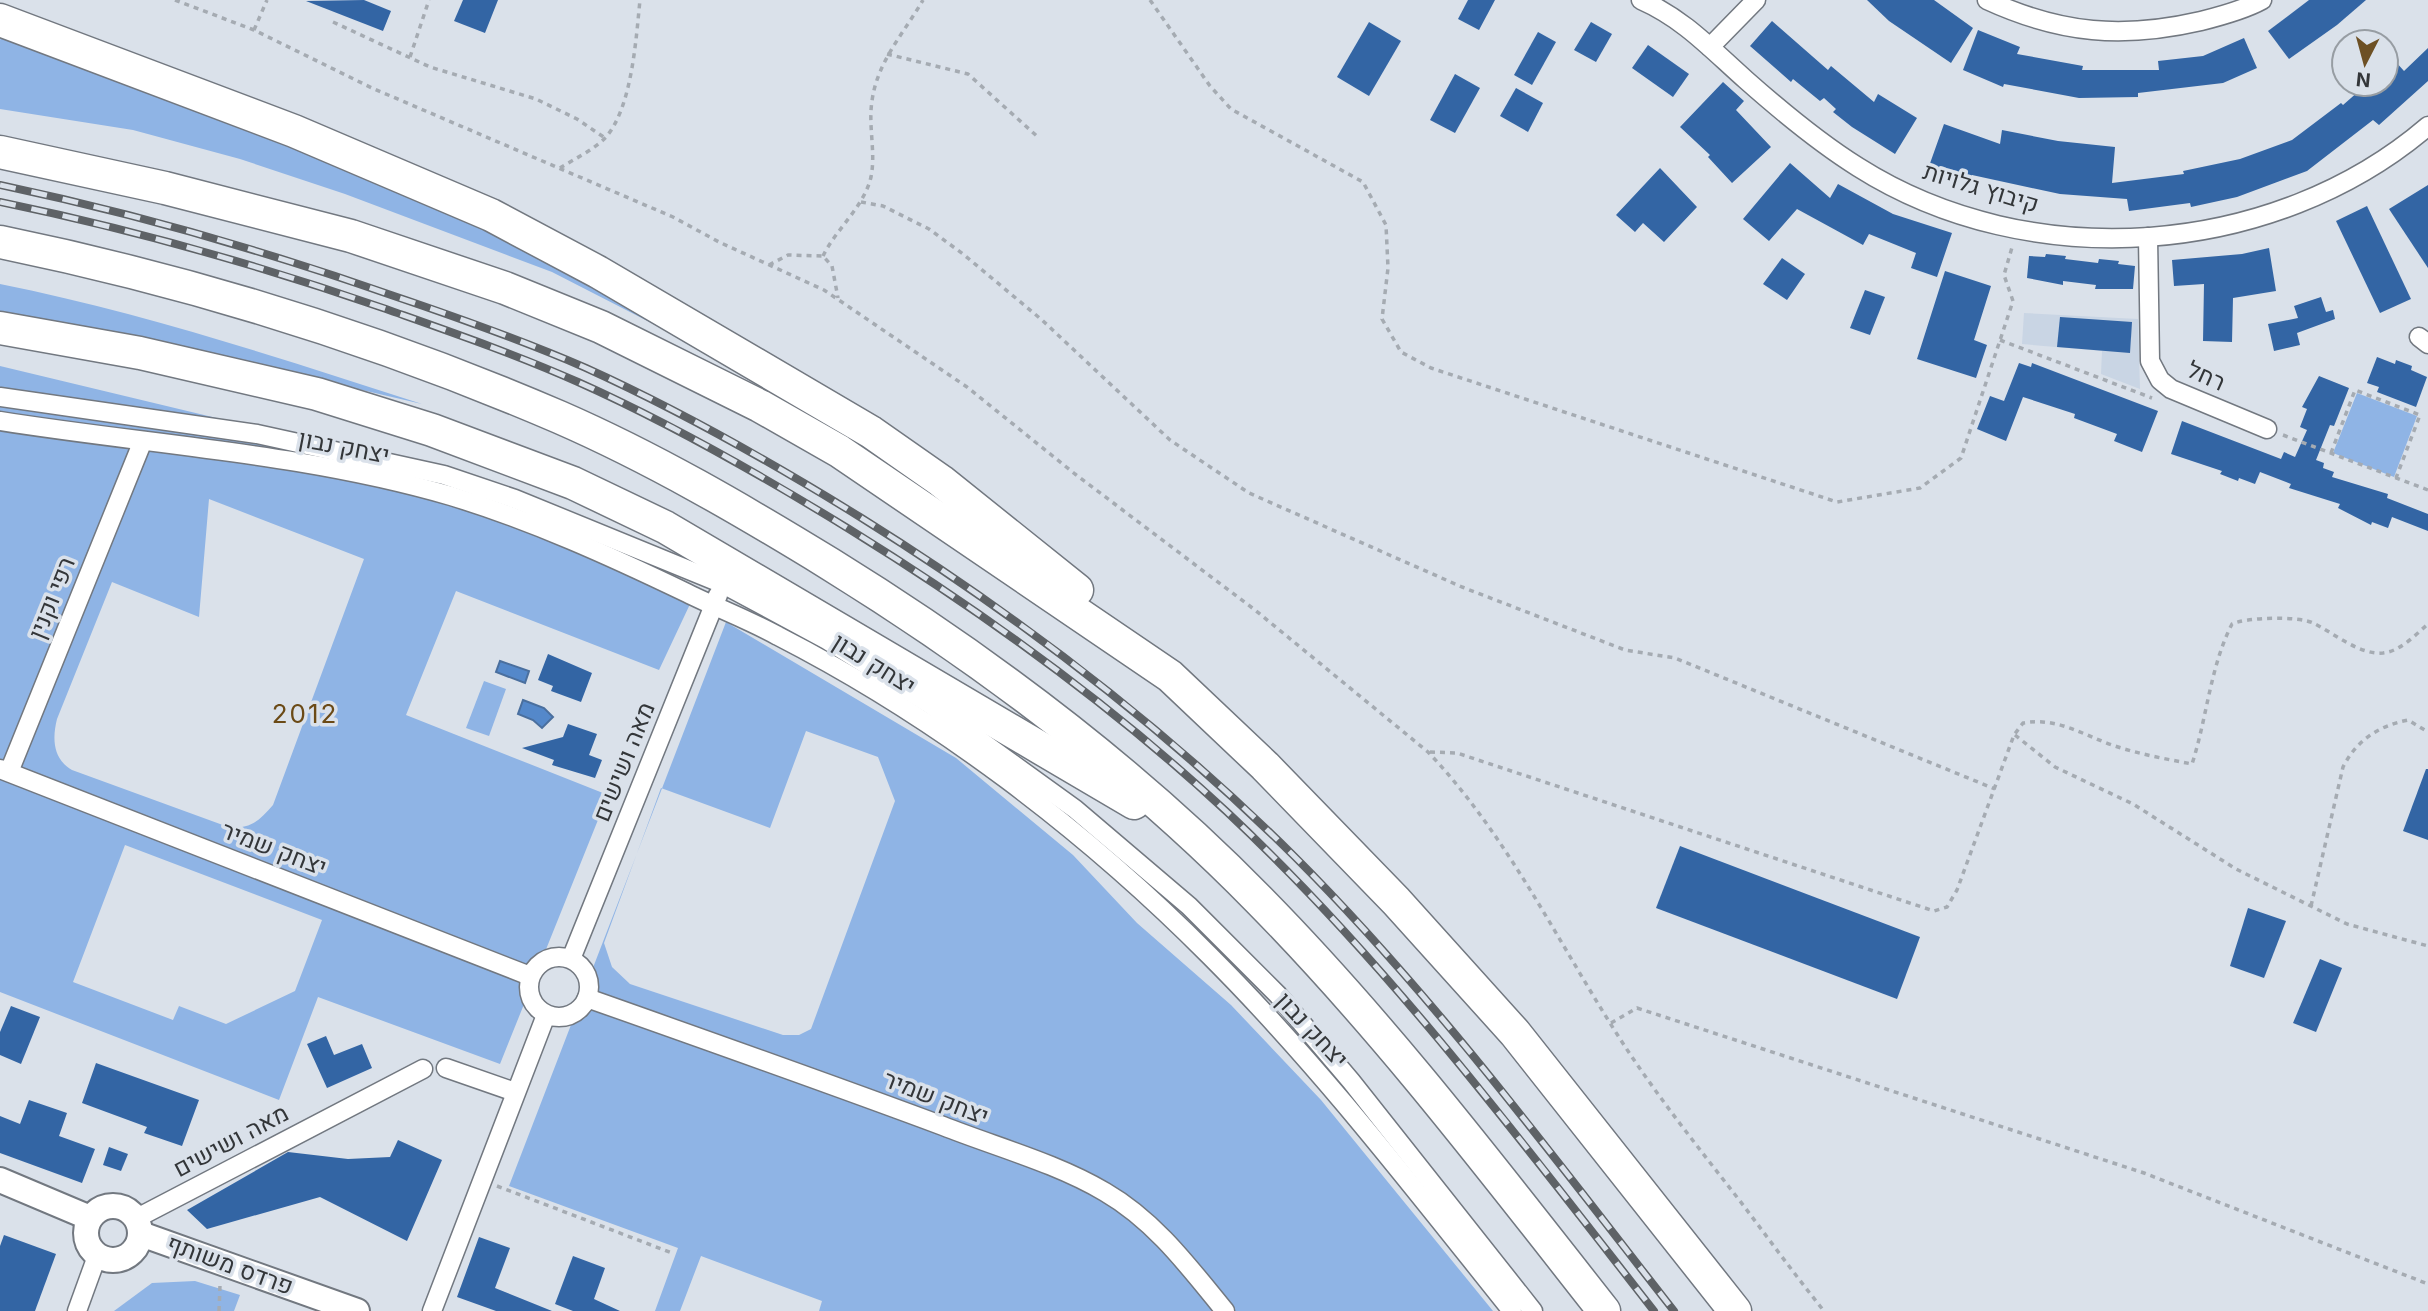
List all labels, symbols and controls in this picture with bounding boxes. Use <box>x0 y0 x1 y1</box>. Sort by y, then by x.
north arrow <box>2330 28 2400 98</box>
text: N <box>2355 67 2372 92</box>
street label: קיבוץ גלויות <box>1920 156 2043 219</box>
street label: רחל <box>2183 354 2230 397</box>
street label: יצחק נבון <box>296 424 392 470</box>
street label: רפי וקנין <box>22 553 81 643</box>
street label: יצחק נבון <box>828 627 921 700</box>
district label: 2012 <box>272 698 338 729</box>
street label: מאה ושישים <box>586 698 661 826</box>
street label: יצחק שמיר <box>218 815 331 882</box>
street label: יצחק נבון <box>1270 986 1354 1073</box>
street label: יצחק שמיר <box>880 1064 993 1131</box>
street label: מאה ושישים <box>168 1098 293 1183</box>
street label: פרדס משותף <box>163 1228 297 1301</box>

